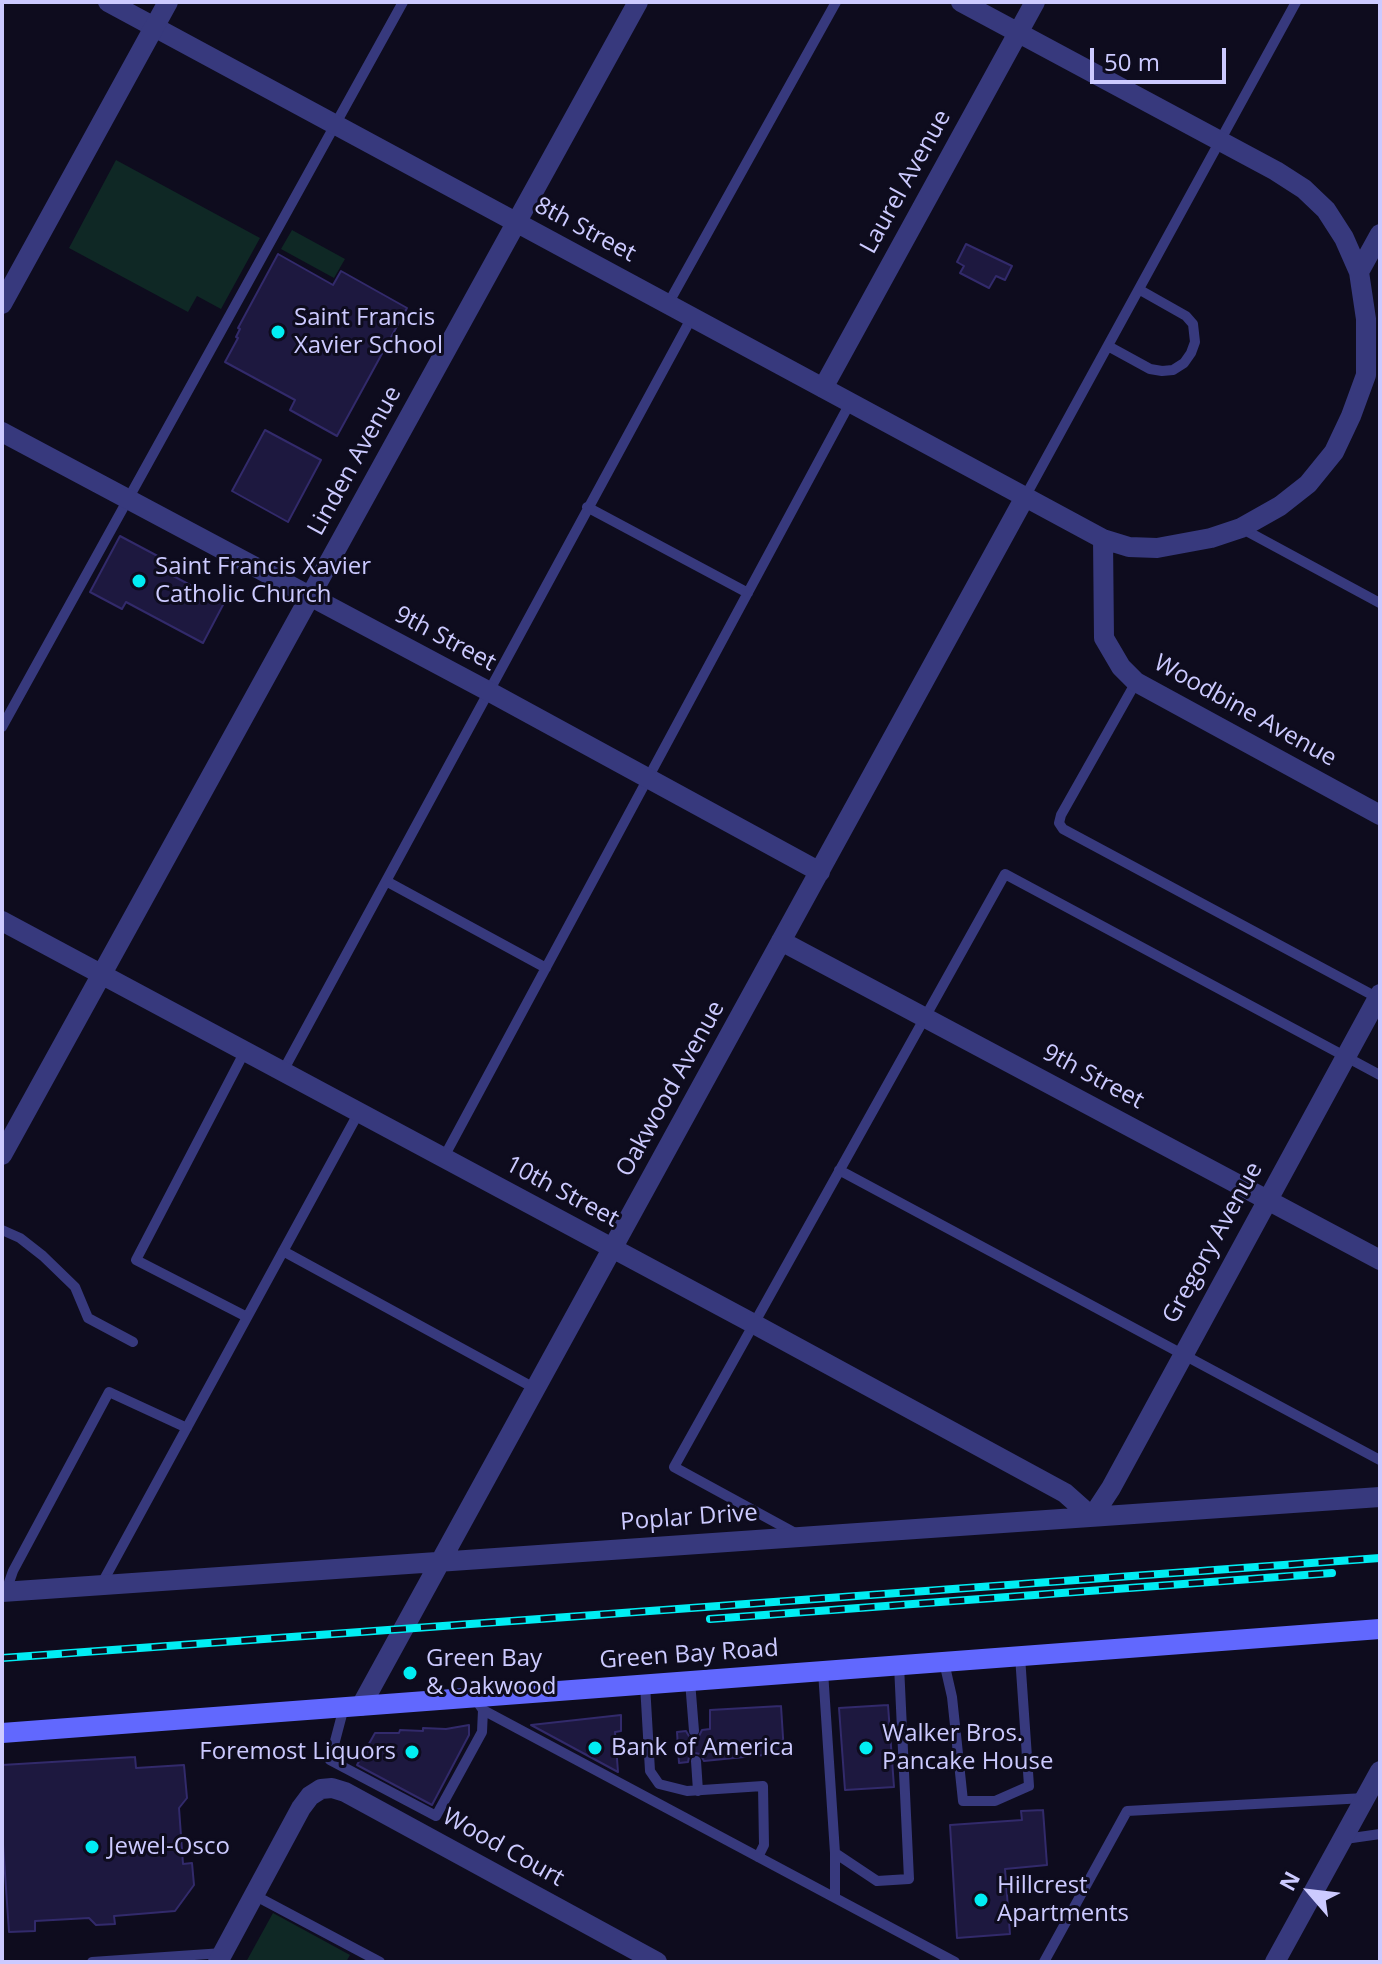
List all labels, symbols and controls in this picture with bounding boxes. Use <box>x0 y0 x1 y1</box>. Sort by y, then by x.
scale bar <box>1094 32 1230 82</box>
text: 50 m <box>1104 45 1160 78</box>
street label: Laurel Avenue <box>855 105 957 259</box>
street label: 8th Street <box>530 191 640 269</box>
place label: Saint Francis Xavier School <box>294 304 443 360</box>
marker: Saint Francis Xavier School <box>269 323 287 341</box>
street label: Linden Avenue <box>302 381 408 541</box>
place label: Saint Francis Xavier Catholic Church <box>155 553 371 609</box>
marker: Saint Francis Xavier Catholic Church <box>130 572 148 590</box>
street label: 9th Street <box>390 600 500 678</box>
street label: Woodbine Avenue <box>1149 649 1341 773</box>
street label: Oakwood Avenue <box>611 996 731 1182</box>
street label: 9th Street <box>1038 1038 1148 1116</box>
street label: 10th Street <box>501 1150 623 1234</box>
street label: Gregory Avenue <box>1157 1157 1269 1329</box>
street label: Poplar Drive <box>619 1499 759 1537</box>
street label: Green Bay Road <box>598 1634 780 1676</box>
place label: Green Bay & Oakwood <box>426 1645 556 1701</box>
marker: Green Bay & Oakwood <box>401 1664 419 1682</box>
place label: Walker Bros. Pancake House <box>882 1720 1053 1776</box>
place label: Bank of America <box>611 1734 794 1762</box>
place label: Foremost Liquors <box>199 1738 396 1766</box>
marker: Bank of America <box>586 1739 604 1757</box>
marker: Walker Bros. Pancake House <box>857 1739 875 1757</box>
marker: Foremost Liquors <box>403 1743 421 1761</box>
street label: Wood Court <box>437 1803 569 1893</box>
place label: Jewel-Osco <box>108 1833 230 1861</box>
marker: Jewel-Osco <box>83 1838 101 1856</box>
north arrow <box>1270 1852 1350 1932</box>
text: N <box>1271 1866 1306 1896</box>
place label: Hillcrest Apartments <box>997 1872 1129 1928</box>
marker: Hillcrest Apartments <box>972 1891 990 1909</box>

